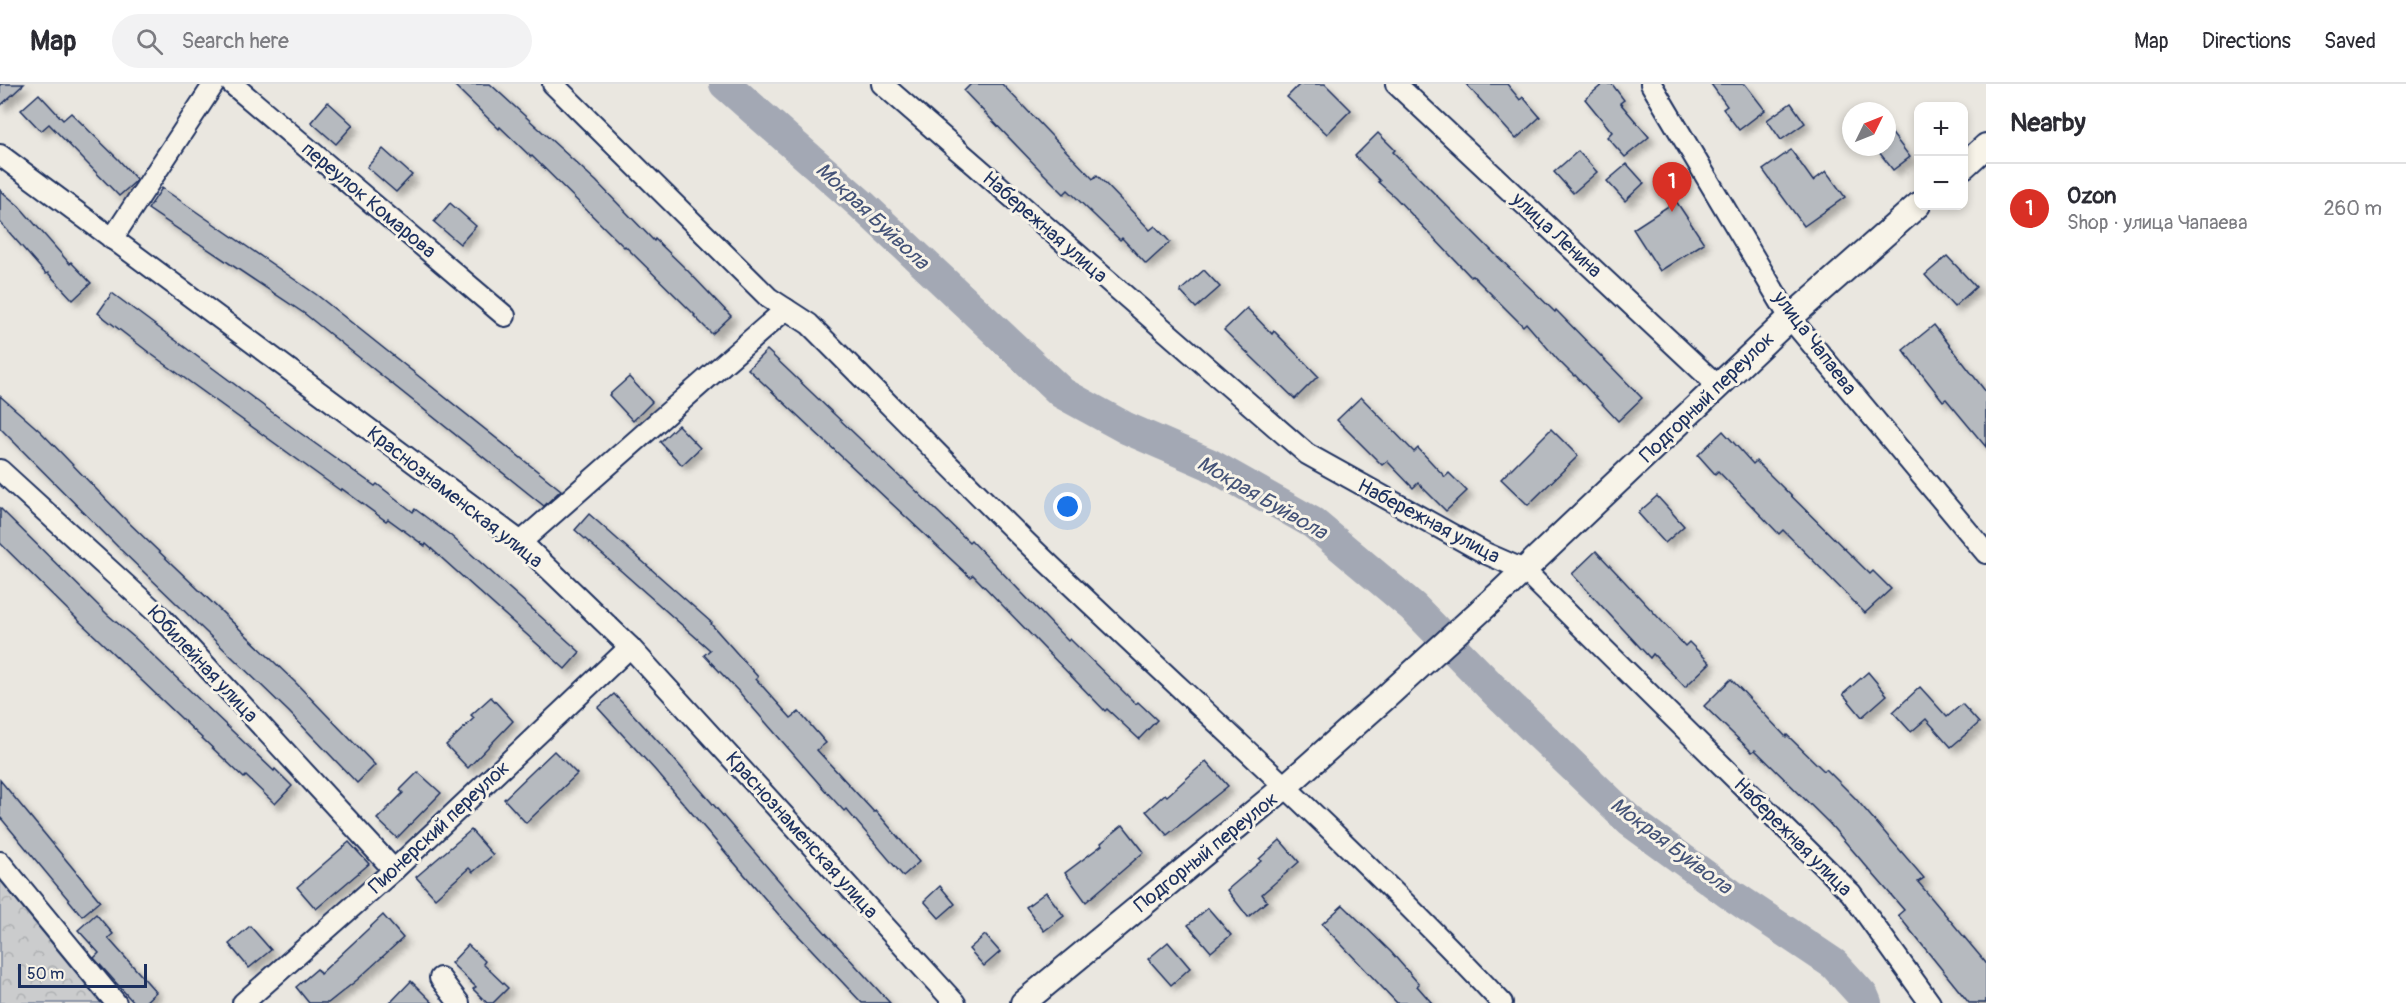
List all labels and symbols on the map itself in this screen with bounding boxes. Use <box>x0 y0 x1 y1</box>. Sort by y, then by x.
north arrow <box>1842 102 1896 156</box>
street label: переулок Комарова <box>297 136 441 264</box>
water label: Мокрая Буйвола <box>810 157 935 276</box>
pin: 1 <box>1652 162 1692 212</box>
street label: Набережная улица <box>977 166 1113 288</box>
street label: улица Ленина <box>1506 186 1607 283</box>
street label: улица Чапаева <box>1767 285 1862 400</box>
street label: Подгорный переулок <box>1634 326 1780 468</box>
street label: Краснознаменская улица <box>362 421 548 573</box>
water label: Мокрая Буйвола <box>1192 450 1333 547</box>
street label: Набережная улица <box>1354 473 1504 569</box>
your location <box>1053 492 1082 521</box>
street label: Юбилейная улица <box>143 600 263 728</box>
street label: Краснознаменская улица <box>720 746 884 924</box>
street label: Пионерский переулок <box>363 755 515 899</box>
street label: Набережная улица <box>1728 772 1858 902</box>
street label: Подгорный переулок <box>1129 786 1283 918</box>
water label: Мокрая Буйвола <box>1605 791 1738 901</box>
scale bar <box>18 961 147 988</box>

